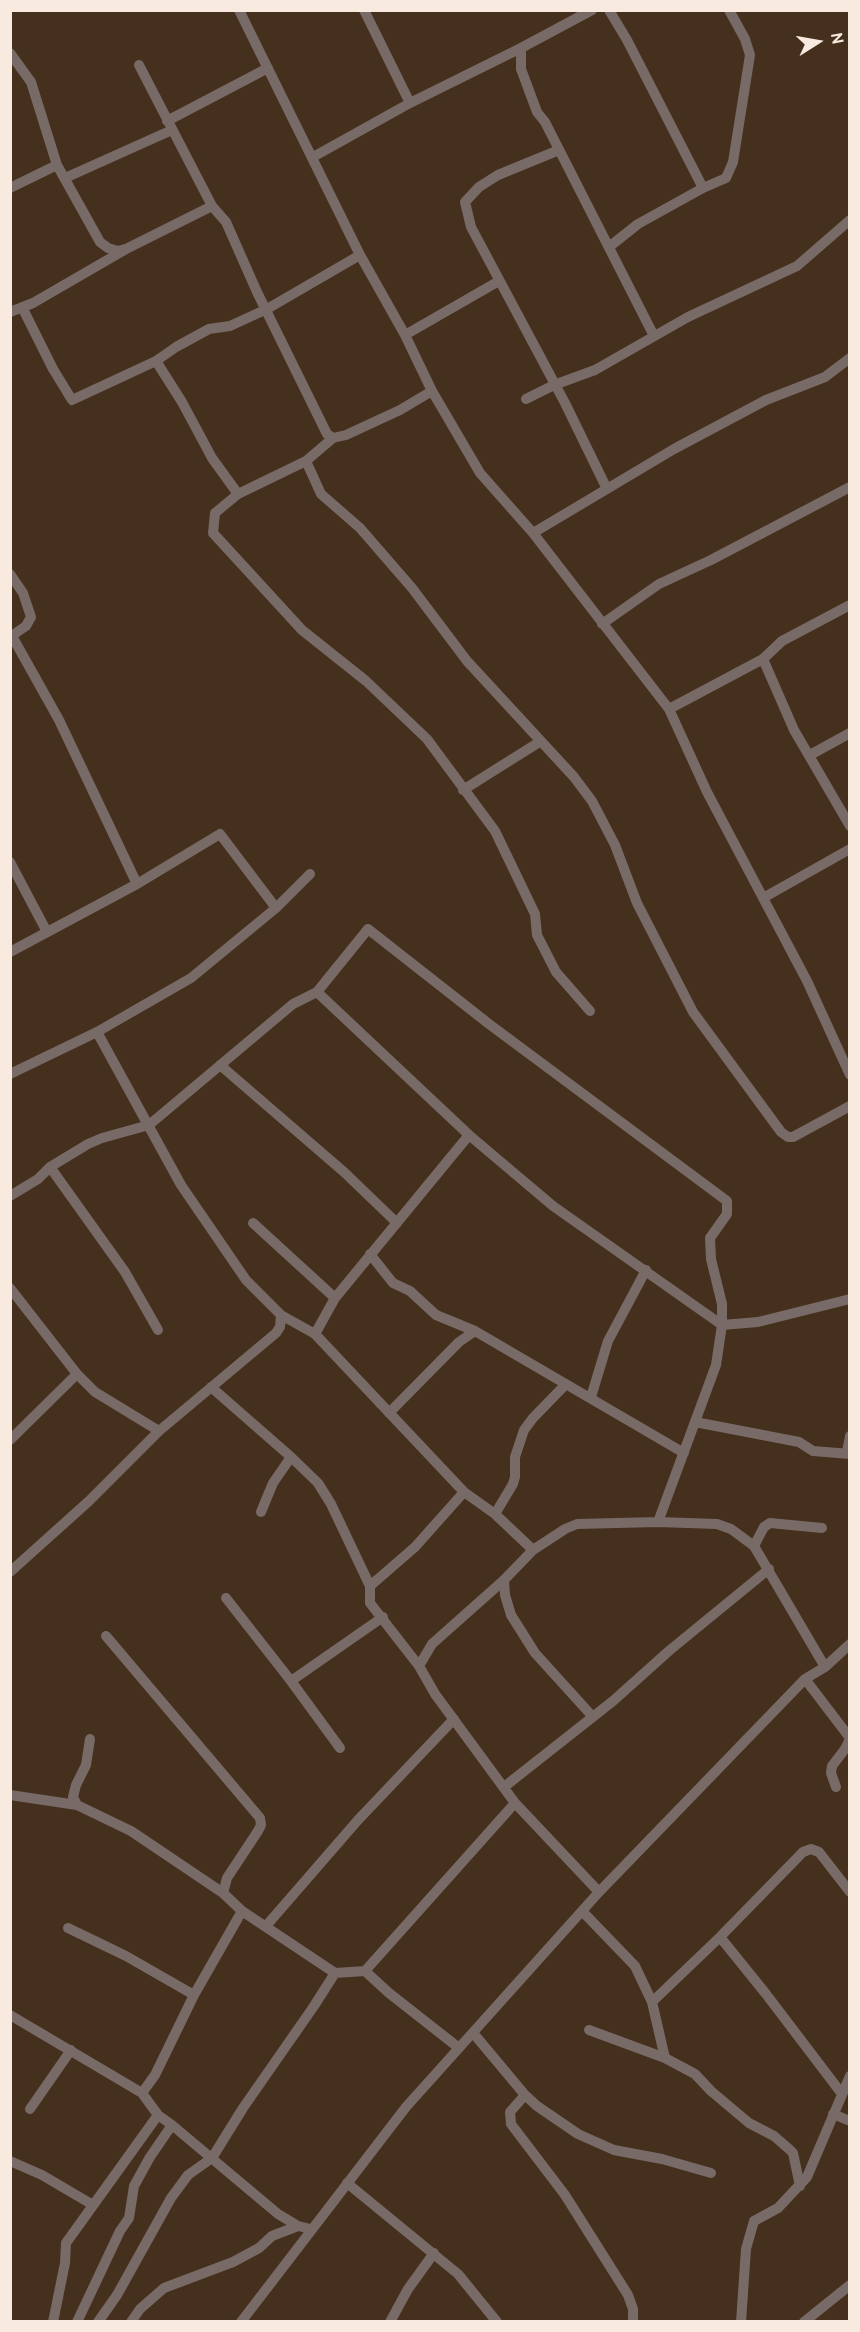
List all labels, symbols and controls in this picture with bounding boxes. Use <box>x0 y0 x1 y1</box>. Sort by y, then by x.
north arrow <box>788 12 848 72</box>
text: N <box>825 31 847 46</box>

